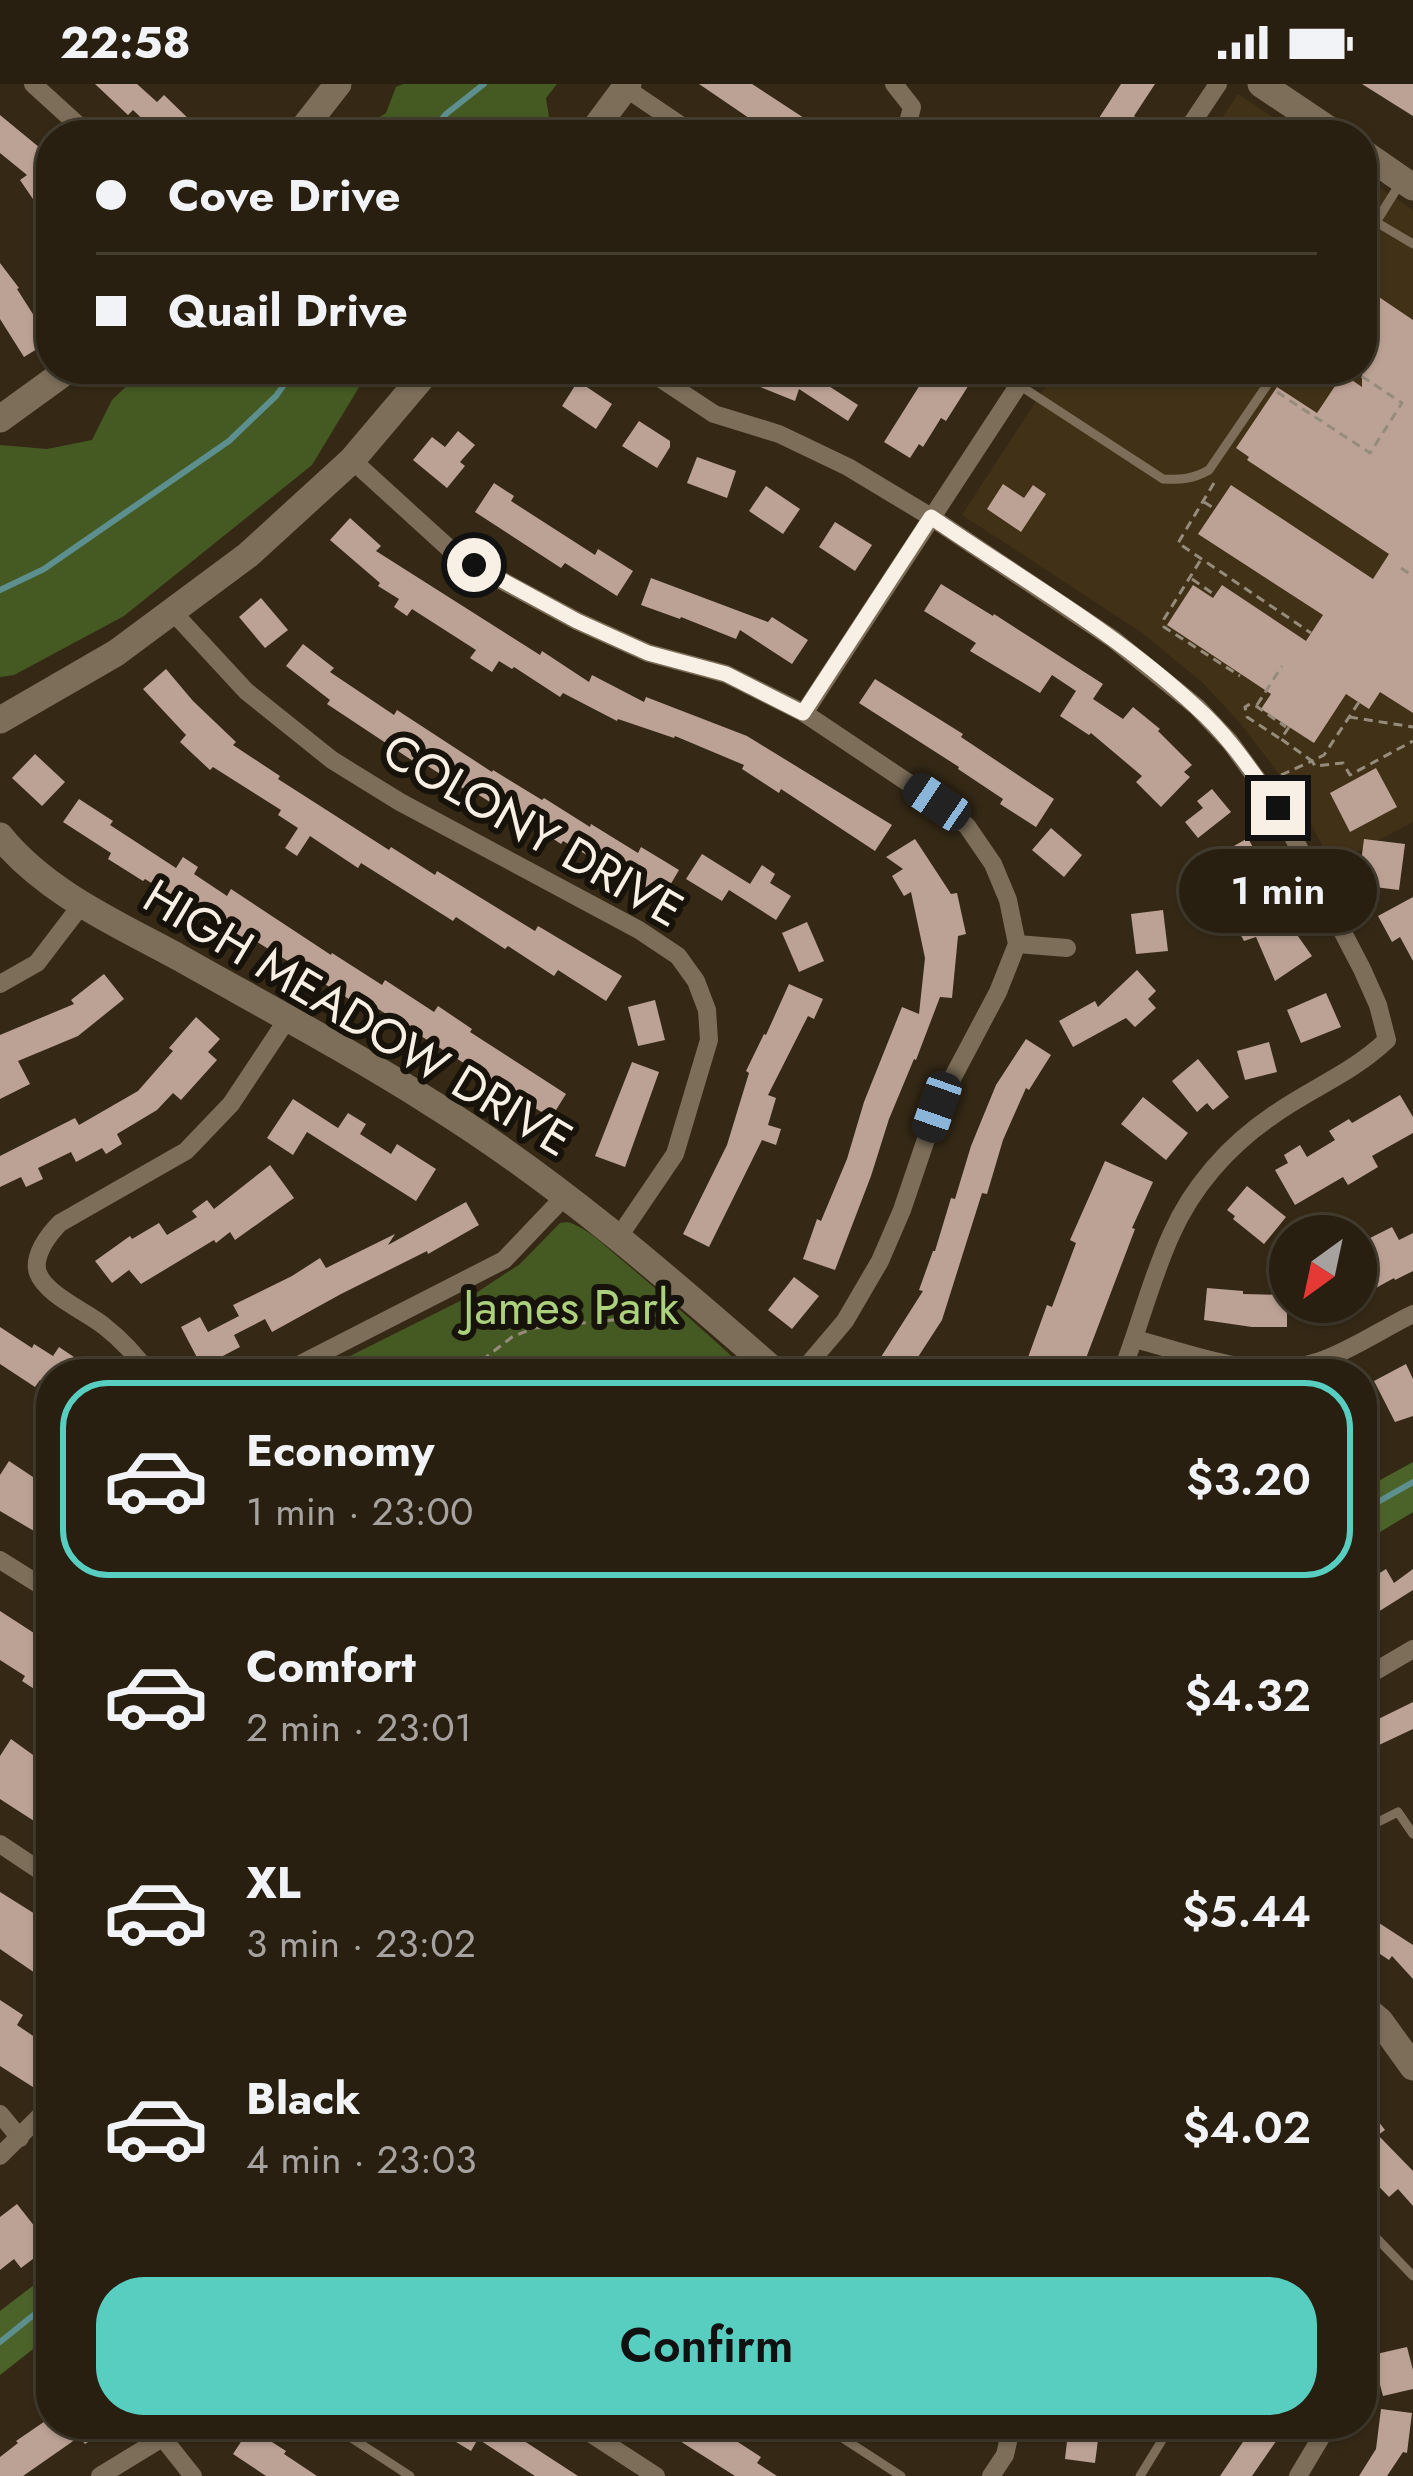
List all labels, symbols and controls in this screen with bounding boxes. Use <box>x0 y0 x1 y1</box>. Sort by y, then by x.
text: 22:58 <box>60 10 191 75</box>
text: Cove Drive <box>168 163 400 228</box>
text: Quail Drive <box>168 278 408 343</box>
route start <box>447 538 501 592</box>
street label: COLONY DRIVE <box>370 716 696 944</box>
car <box>897 767 977 837</box>
route end <box>1251 781 1305 835</box>
callout: 1 min <box>1179 850 1377 934</box>
street label: HIGH MEADOW DRIVE <box>130 862 586 1174</box>
text: 1 min <box>1231 862 1325 919</box>
car <box>908 1067 966 1147</box>
north arrow <box>1269 1215 1377 1323</box>
map controls <box>1269 1215 1377 1323</box>
park label: James Park <box>457 1273 680 1342</box>
text: Economy <box>246 1418 434 1483</box>
icon: car <box>102 1425 210 1533</box>
text: $3.20 <box>1186 1447 1311 1512</box>
text: 1 min · 23:00 <box>246 1483 473 1540</box>
text: Comfort <box>246 1634 416 1699</box>
icon: car <box>102 1641 210 1749</box>
text: $4.32 <box>1184 1663 1311 1728</box>
text: 2 min · 23:01 <box>246 1699 472 1756</box>
text: XL <box>246 1850 301 1915</box>
icon: car <box>102 1857 210 1965</box>
text: $5.44 <box>1182 1879 1311 1944</box>
text: 3 min · 23:02 <box>246 1915 476 1972</box>
text: Black <box>246 2066 360 2131</box>
icon: car <box>102 2073 210 2181</box>
text: $4.02 <box>1182 2095 1311 2160</box>
text: 4 min · 23:03 <box>246 2131 476 2188</box>
button: Confirm <box>96 2277 1317 2415</box>

